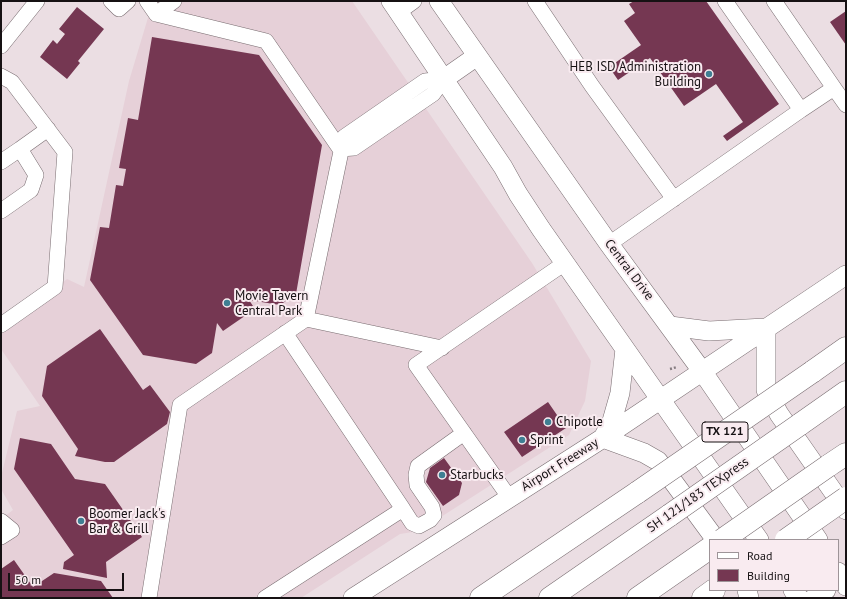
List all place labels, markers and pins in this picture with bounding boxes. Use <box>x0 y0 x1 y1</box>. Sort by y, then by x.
place label: HEB ISD Administration Building <box>570 59 701 90</box>
marker: HEB ISD Administration Building <box>704 69 714 79</box>
place label: Movie Tavern Central Park <box>235 288 308 319</box>
marker: Movie Tavern Central Park <box>222 298 232 308</box>
place label: Chipotle <box>556 414 603 430</box>
marker: Chipotle <box>543 417 553 427</box>
place label: Sprint <box>530 432 563 448</box>
marker: Sprint <box>517 435 527 445</box>
place label: Starbucks <box>450 467 504 483</box>
marker: Starbucks <box>437 470 447 480</box>
place label: Boomer Jack's Bar & Grill <box>89 506 165 537</box>
marker: Boomer Jack's Bar & Grill <box>76 516 86 526</box>

